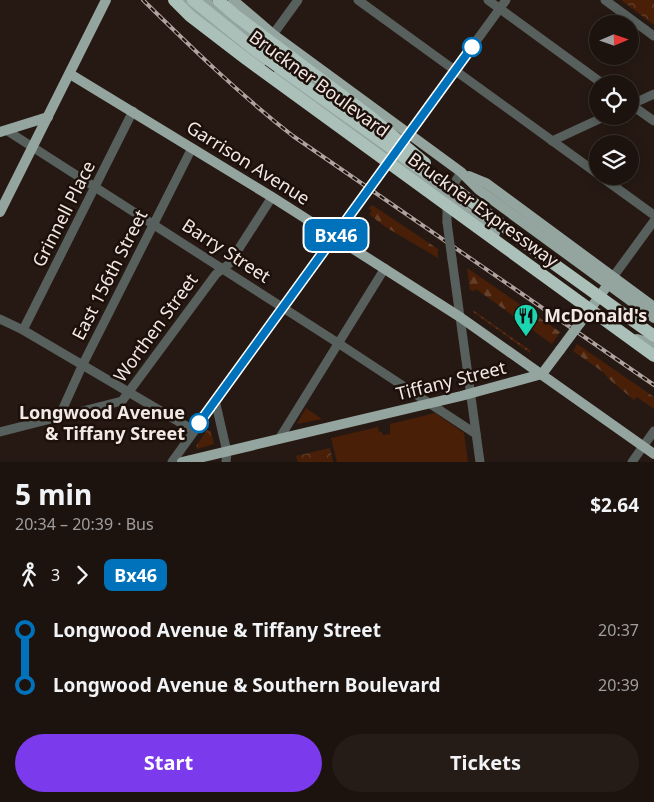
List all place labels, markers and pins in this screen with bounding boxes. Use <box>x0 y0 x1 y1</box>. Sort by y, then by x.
unlabelled marker <box>462 37 482 57</box>
restaurant icon: McDonald's <box>513 303 539 337</box>
place label: McDonald's <box>544 303 647 327</box>
place label: Longwood Avenue & Tiffany Street <box>19 400 185 445</box>
marker: Longwood Avenue & Tiffany Street <box>189 413 209 433</box>

